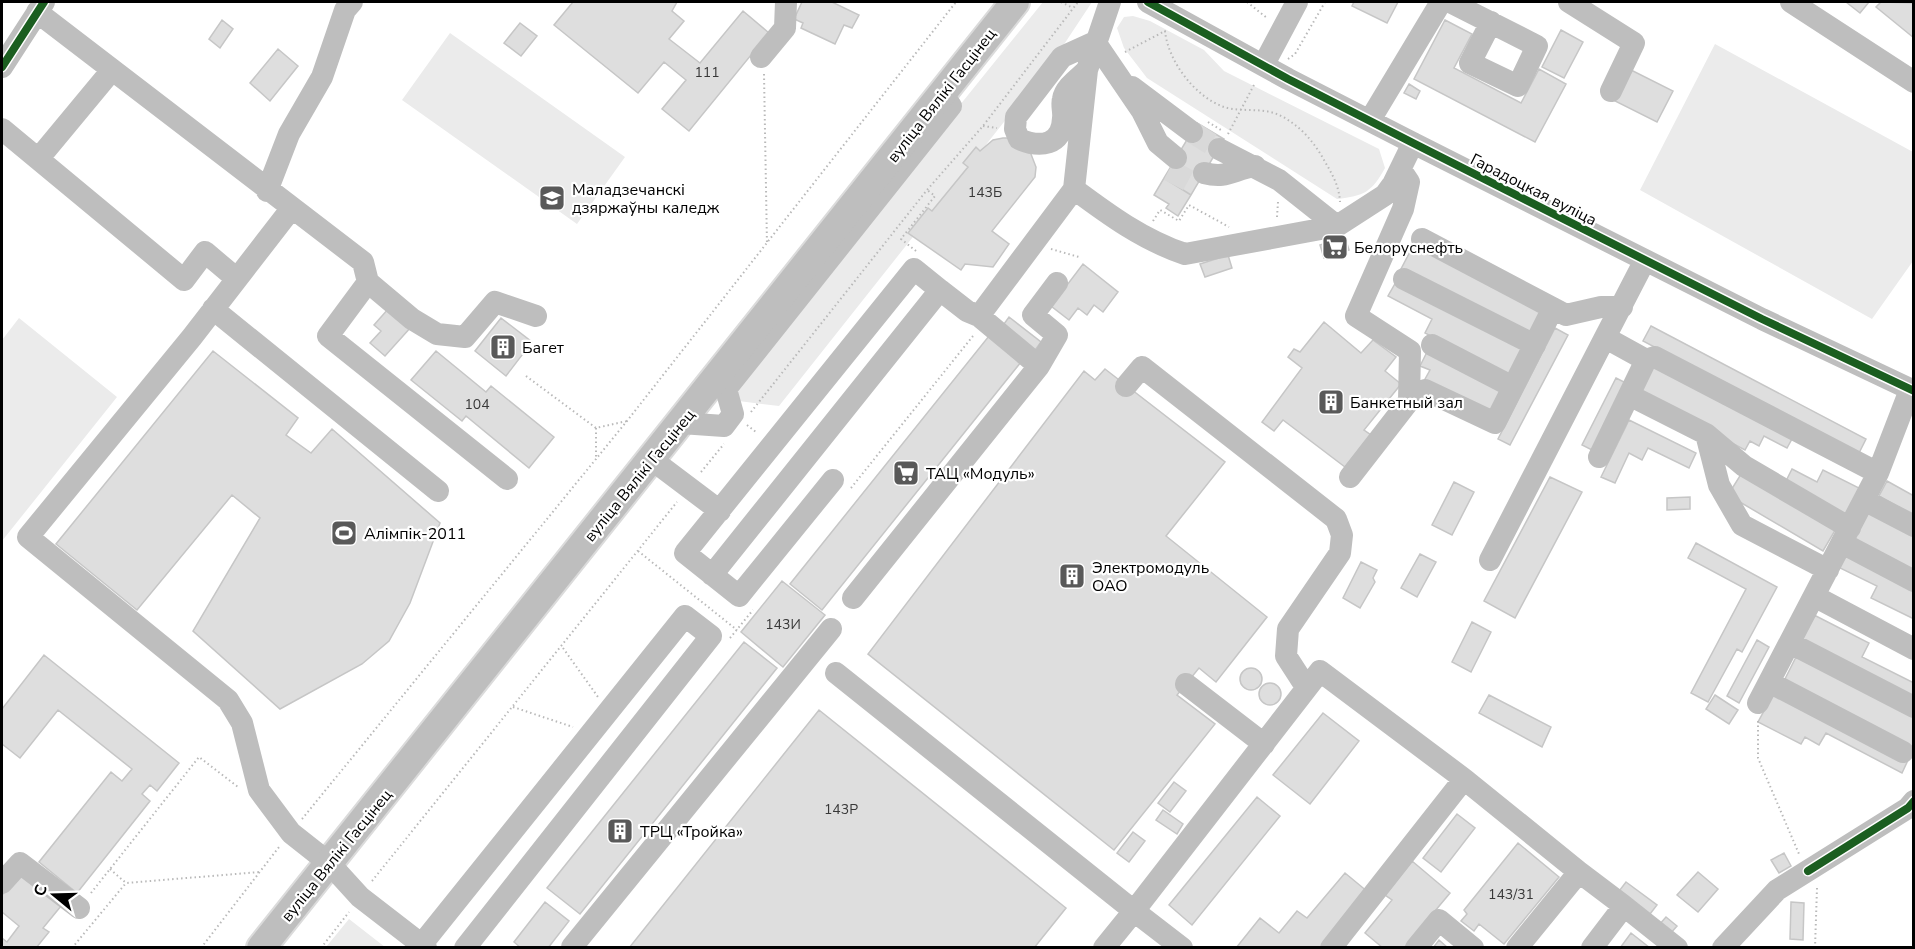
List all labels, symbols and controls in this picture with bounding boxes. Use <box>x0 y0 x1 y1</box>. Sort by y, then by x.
street label: вуліца Вялікі Гасцінец <box>882 24 1001 167</box>
house number: 111 <box>694 63 720 82</box>
street label: Гарадоцкая вуліца <box>1467 149 1600 231</box>
place label: Маладзечанскі дзяржаўны каледж <box>572 179 720 219</box>
school or university icon: Маладзечанскі дзяржаўны каледж <box>537 183 567 213</box>
house number: 143Б <box>968 183 1002 202</box>
supermarket icon: Белоруснефть <box>1320 232 1350 262</box>
place label: Белоруснефть <box>1354 237 1463 259</box>
building icon: Багет <box>488 332 518 362</box>
place label: Багет <box>522 337 565 359</box>
building icon: Банкетный зал <box>1316 387 1346 417</box>
place label: Банкетный зал <box>1350 392 1463 414</box>
house number: 104 <box>464 395 490 414</box>
street label: вуліца Вялікі Гасцінец <box>579 404 700 547</box>
supermarket icon: ТАЦ «Модуль» <box>891 458 921 488</box>
place label: ТАЦ «Модуль» <box>926 463 1035 485</box>
sports icon: Алімпік-2011 <box>329 518 359 548</box>
place label: Алімпік-2011 <box>364 523 466 545</box>
place label: Электромодуль ОАО <box>1092 557 1209 597</box>
building icon: Электромодуль ОАО <box>1057 561 1087 591</box>
house number: 143И <box>765 615 801 634</box>
street label: вуліца Вялікі Гасцінец <box>276 784 397 927</box>
house number: 143Р <box>824 800 858 819</box>
building icon: ТРЦ «Тройка» <box>605 816 635 846</box>
place label: ТРЦ «Тройка» <box>640 821 743 843</box>
north arrow <box>24 865 84 925</box>
text: С <box>29 882 53 899</box>
house number: 143/31 <box>1488 885 1534 904</box>

